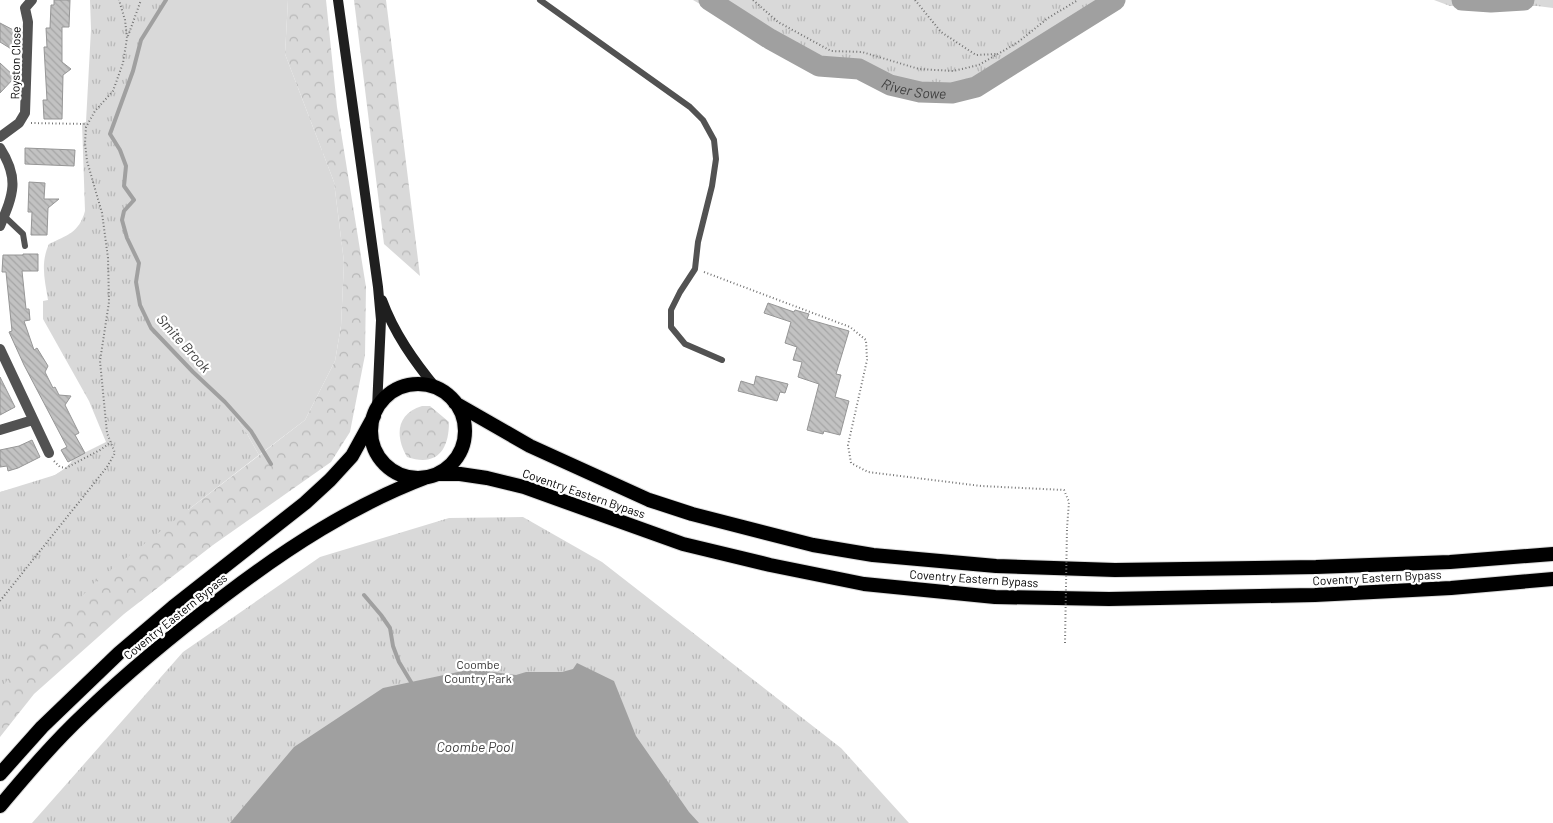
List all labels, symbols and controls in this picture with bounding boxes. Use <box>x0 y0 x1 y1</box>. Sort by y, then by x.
street label: Royston Close <box>7 26 23 100</box>
water label: River Sowe <box>879 74 947 101</box>
water label: Smite Brook <box>153 310 215 376</box>
street label: Coventry Eastern Bypass <box>521 465 647 521</box>
street label: Coventry Eastern Bypass <box>909 567 1039 589</box>
street label: Coventry Eastern Bypass <box>1312 567 1442 587</box>
street label: Coventry Eastern Bypass <box>120 570 230 662</box>
park label: Coombe Country Park <box>444 657 512 685</box>
water label: Coombe Pool <box>436 738 514 755</box>

